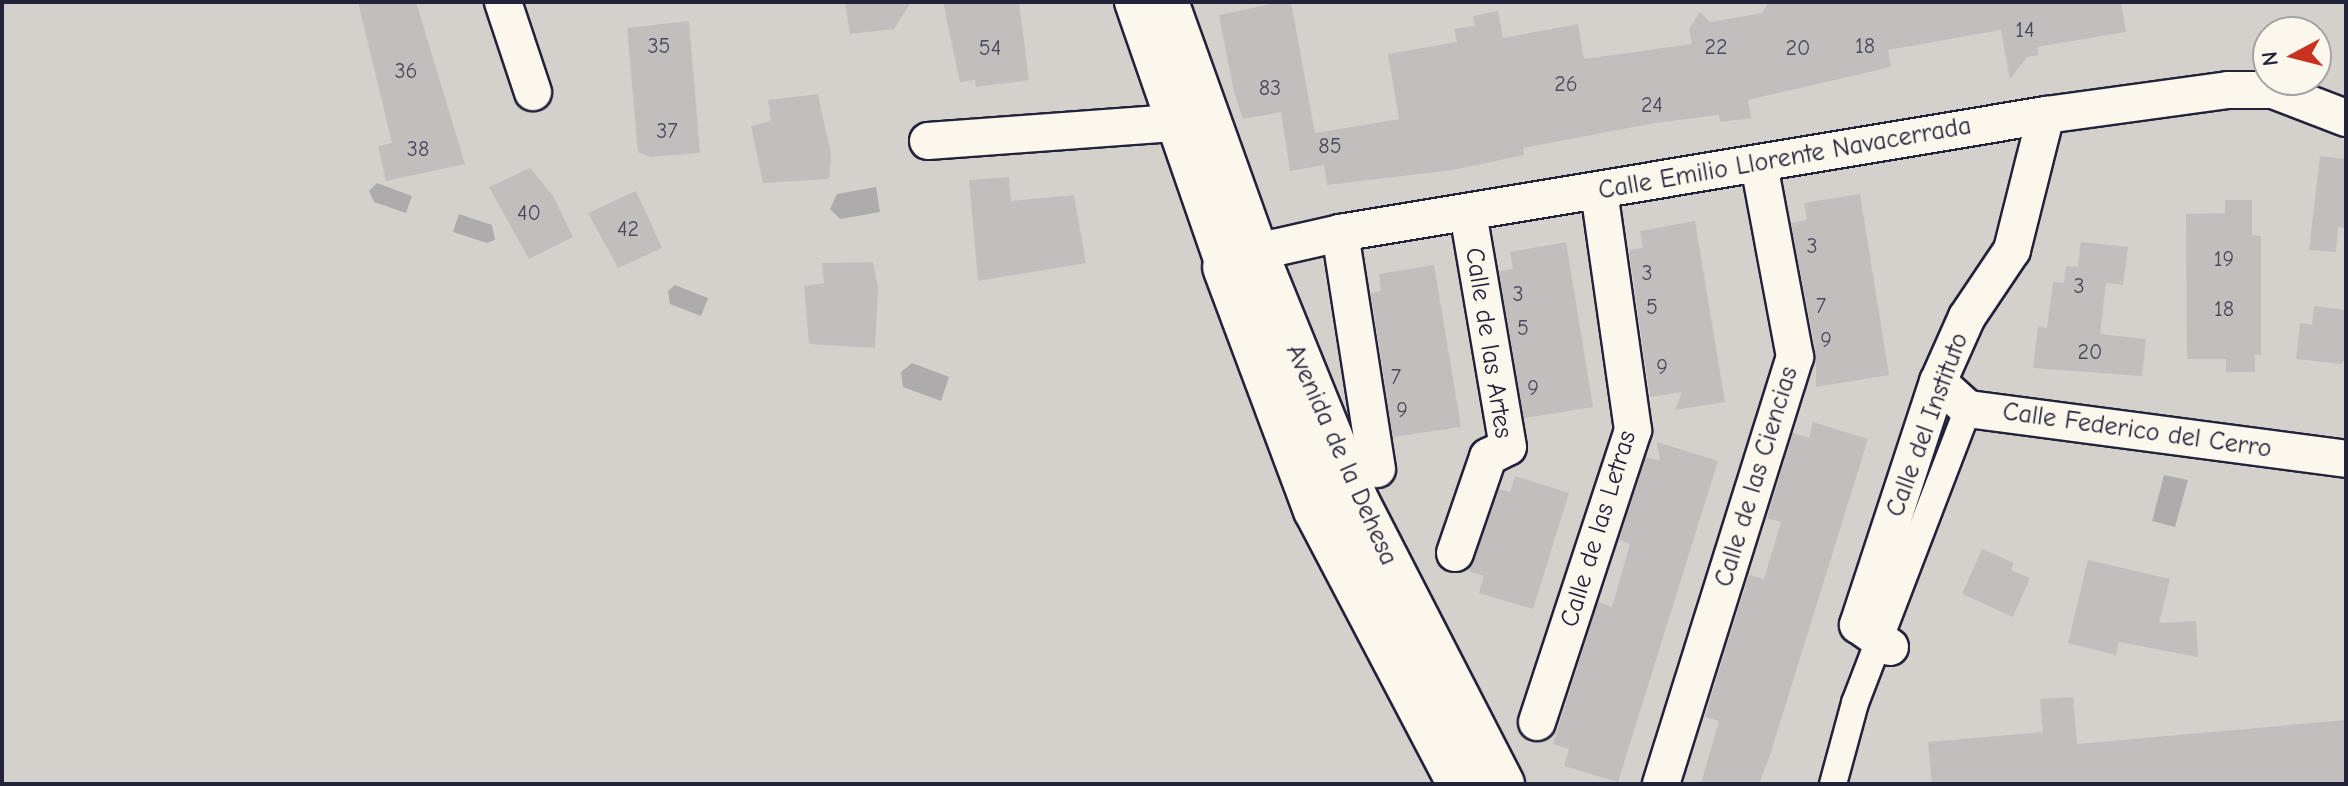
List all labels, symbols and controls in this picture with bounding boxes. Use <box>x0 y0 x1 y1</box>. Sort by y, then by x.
north arrow <box>2252 16 2332 96</box>
house number: 14 <box>2015 18 2035 44</box>
house number: 35 <box>647 34 671 60</box>
house number: 18 <box>1855 34 1875 60</box>
house number: 22 <box>1704 35 1728 61</box>
house number: 54 <box>979 36 1001 62</box>
house number: 20 <box>1786 36 1810 62</box>
text: N <box>2256 50 2284 67</box>
house number: 36 <box>394 59 418 85</box>
house number: 26 <box>1554 72 1578 98</box>
house number: 83 <box>1259 76 1281 102</box>
house number: 24 <box>1641 93 1663 119</box>
street label: Calle Emilio Llorente Navacerrada <box>1596 111 1974 207</box>
house number: 37 <box>656 119 678 145</box>
house number: 85 <box>1318 134 1342 160</box>
house number: 38 <box>407 137 429 163</box>
house number: 40 <box>517 201 541 227</box>
house number: 42 <box>617 217 639 243</box>
house number: 3 <box>1806 234 1818 260</box>
street label: Calle de las Artes <box>1458 245 1518 441</box>
house number: 19 <box>2214 247 2234 273</box>
house number: 3 <box>1641 261 1653 287</box>
house number: 3 <box>2073 274 2085 300</box>
house number: 3 <box>1512 282 1524 308</box>
house number: 7 <box>1816 294 1826 320</box>
house number: 5 <box>1646 295 1658 321</box>
house number: 18 <box>2214 297 2234 323</box>
house number: 5 <box>1517 316 1529 342</box>
house number: 9 <box>1820 328 1832 354</box>
street label: Calle del Instituto <box>1880 329 1976 521</box>
street label: Avenida de la Dehesa <box>1278 340 1404 570</box>
house number: 20 <box>2078 340 2102 366</box>
house number: 9 <box>1656 355 1668 381</box>
street label: Calle de las Ciencias <box>1709 363 1805 591</box>
house number: 7 <box>1391 365 1401 391</box>
house number: 9 <box>1527 376 1539 402</box>
street label: Calle Federico del Cerro <box>2001 397 2273 465</box>
house number: 9 <box>1396 398 1408 424</box>
street label: Calle de las Letras <box>1554 427 1644 631</box>

